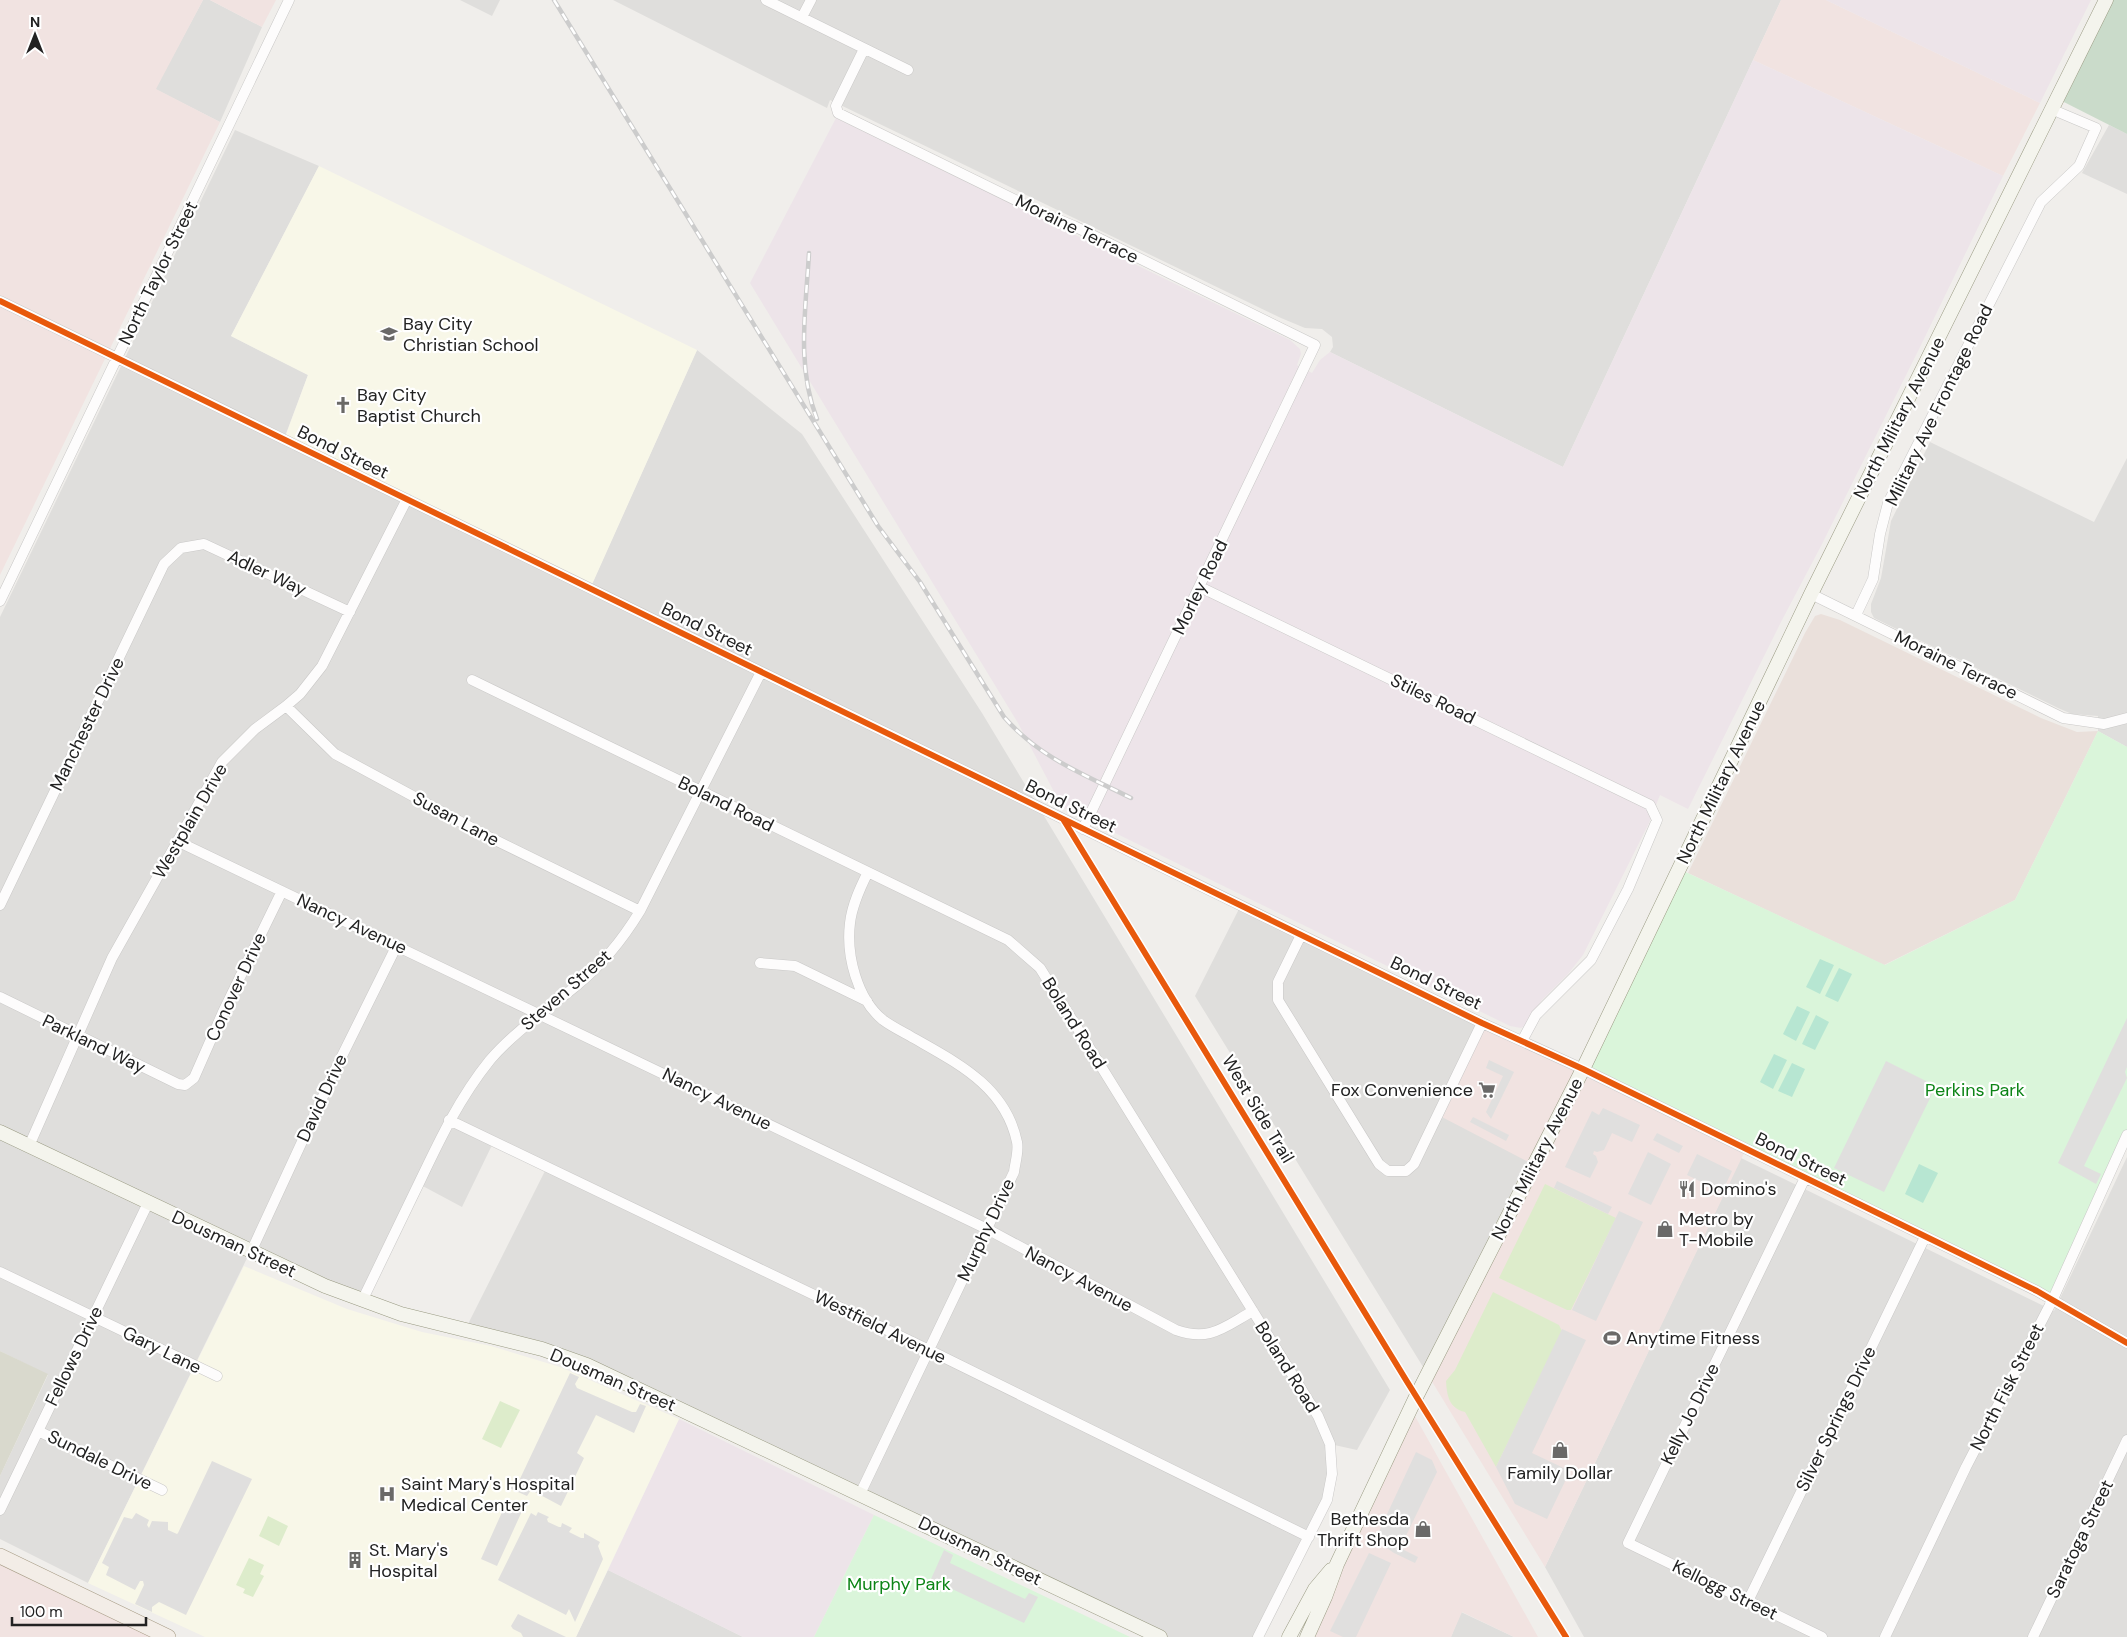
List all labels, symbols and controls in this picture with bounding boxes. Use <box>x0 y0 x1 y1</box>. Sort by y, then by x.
north arrow <box>10 10 60 60</box>
text: N <box>30 13 40 31</box>
street label: Moraine Terrace <box>1011 189 1143 269</box>
street label: North Taylor Street <box>113 197 203 349</box>
street label: Military Ave Frontage Road <box>1880 300 1998 510</box>
place label: Bay City Christian School <box>403 312 539 357</box>
school or university icon: Bay City Christian School <box>379 324 399 344</box>
street label: North Military Avenue <box>1848 333 1950 503</box>
place label: Bay City Baptist Church <box>357 383 481 428</box>
church icon: Bay City Baptist Church <box>333 395 353 415</box>
street label: Bond Street <box>293 420 393 484</box>
street label: Morley Road <box>1167 535 1233 639</box>
street label: Adler Way <box>224 544 310 602</box>
street label: Bond Street <box>657 597 757 661</box>
street label: Moraine Terrace <box>1890 625 2022 705</box>
street label: Manchester Drive <box>44 653 130 795</box>
street label: Stiles Road <box>1386 668 1480 730</box>
street label: North Military Avenue <box>1671 696 1771 868</box>
street label: Westplain Drive <box>147 759 233 883</box>
street label: Boland Road <box>674 770 778 838</box>
street label: Bond Street <box>1021 774 1121 838</box>
street label: Susan Lane <box>409 786 503 852</box>
street label: Nancy Avenue <box>293 888 411 960</box>
street label: Conover Drive <box>200 929 272 1045</box>
street label: Steven Street <box>516 944 616 1036</box>
street label: Bond Street <box>1386 951 1486 1015</box>
street label: Boland Road <box>1036 973 1112 1073</box>
street label: Parkland Way <box>38 1009 150 1079</box>
street label: David Drive <box>291 1050 353 1146</box>
street label: West Side Trail <box>1216 1050 1300 1168</box>
street label: Nancy Avenue <box>658 1062 776 1136</box>
street label: North Military Avenue <box>1486 1074 1588 1244</box>
place label: Fox Convenience <box>1331 1078 1473 1102</box>
park label: Perkins Park <box>1925 1078 2025 1102</box>
supermarket icon: Fox Convenience <box>1477 1080 1497 1100</box>
street label: Bond Street <box>1751 1127 1851 1191</box>
street label: Murphy Drive <box>952 1175 1020 1285</box>
place label: Domino's <box>1701 1177 1777 1201</box>
restaurant icon: Domino's <box>1677 1179 1697 1199</box>
street label: Dousman Street <box>168 1205 300 1283</box>
place label: Metro by T-Mobile <box>1679 1207 1754 1252</box>
shop icon: Metro by T-Mobile <box>1655 1219 1675 1239</box>
street label: Nancy Avenue <box>1021 1241 1137 1317</box>
street label: Westfield Avenue <box>810 1285 950 1369</box>
street label: Fellows Drive <box>40 1302 108 1410</box>
street label: Boland Road <box>1249 1317 1325 1417</box>
street label: North Fisk Street <box>1965 1319 2049 1455</box>
street label: Gary Lane <box>119 1321 205 1379</box>
place label: Anytime Fitness <box>1626 1326 1760 1350</box>
sports icon: Anytime Fitness <box>1602 1328 1622 1348</box>
street label: Silver Springs Drive <box>1790 1342 1882 1496</box>
street label: Dousman Street <box>546 1343 680 1417</box>
street label: Kelly Jo Drive <box>1655 1359 1725 1469</box>
street label: Sundale Drive <box>44 1424 156 1496</box>
shop icon: Family Dollar <box>1550 1440 1570 1460</box>
place label: Family Dollar <box>1507 1461 1613 1485</box>
place label: Saint Mary's Hospital Medical Center <box>401 1472 574 1517</box>
street label: Saratoga Street <box>2041 1476 2119 1602</box>
hospital icon: Saint Mary's Hospital Medical Center <box>377 1484 397 1504</box>
place label: Bethesda Thrift Shop <box>1317 1507 1409 1552</box>
street label: Dousman Street <box>914 1511 1046 1591</box>
shop icon: Bethesda Thrift Shop <box>1413 1519 1433 1539</box>
place label: St. Mary's Hospital <box>369 1538 448 1583</box>
building icon: St. Mary's Hospital <box>345 1550 365 1570</box>
street label: Kellogg Street <box>1668 1554 1782 1626</box>
park label: Murphy Park <box>847 1572 951 1596</box>
scale bar <box>12 1594 146 1626</box>
text: 100 m <box>20 1602 63 1622</box>

